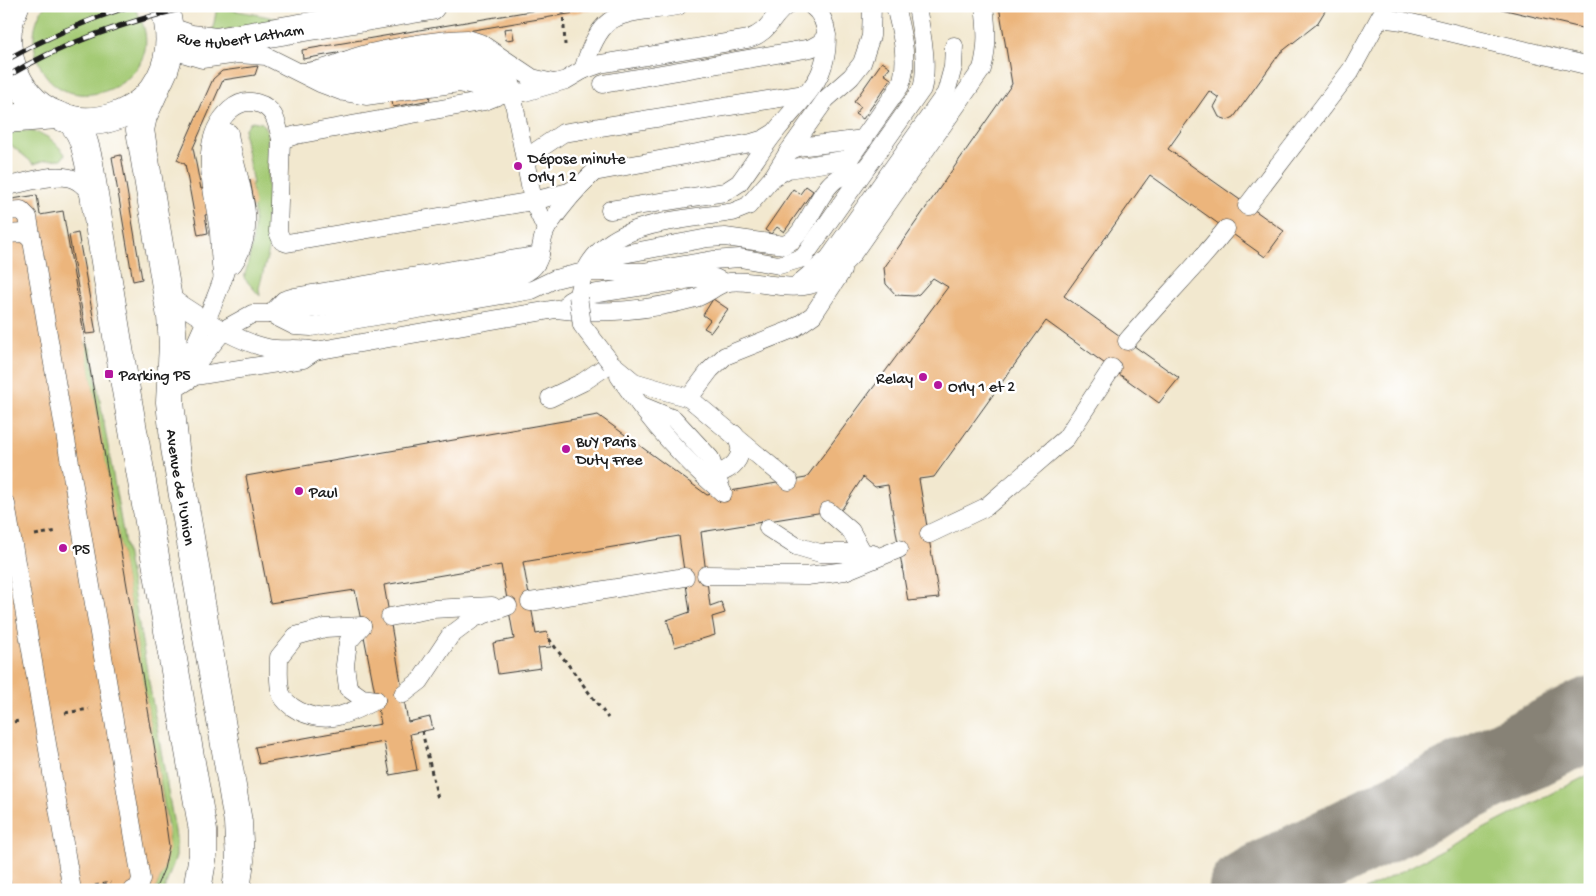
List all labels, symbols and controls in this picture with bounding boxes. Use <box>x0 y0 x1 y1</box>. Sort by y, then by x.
street label: Rue Hubert Latham <box>174 21 306 55</box>
place label: Dépose minute Orly 1 2 <box>527 151 626 188</box>
marker: Dépose minute Orly 1 2 <box>512 160 524 172</box>
marker: Parking P5 <box>103 368 115 380</box>
place label: Parking P5 <box>118 368 191 387</box>
place label: Relay <box>876 371 913 390</box>
marker: Relay <box>917 371 929 383</box>
marker: Orly 1 et 2 <box>932 379 944 391</box>
place label: Orly 1 et 2 <box>948 379 1015 398</box>
street label: Avenue de l'Union <box>160 429 197 547</box>
place label: BuY Paris Duty Free <box>575 434 643 471</box>
marker: BuY Paris Duty Free <box>560 443 572 455</box>
marker: Paul <box>293 485 305 497</box>
place label: Paul <box>308 485 338 504</box>
marker: P5 <box>57 542 69 554</box>
place label: P5 <box>72 542 90 561</box>

